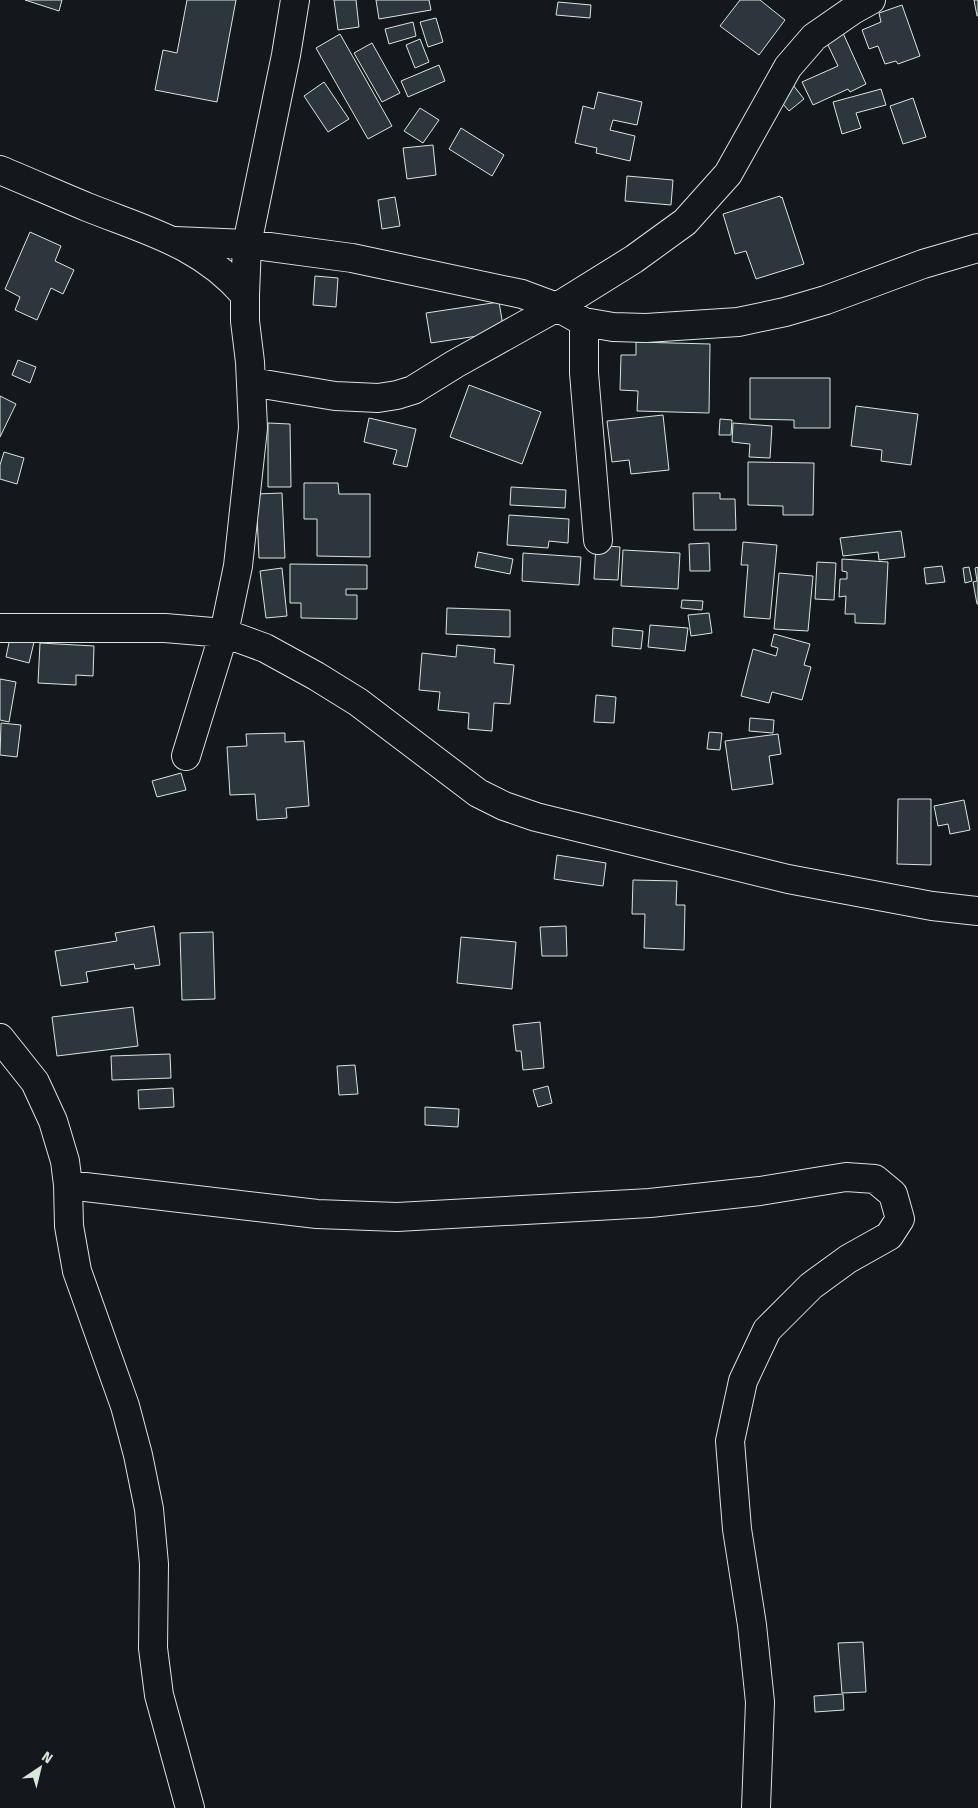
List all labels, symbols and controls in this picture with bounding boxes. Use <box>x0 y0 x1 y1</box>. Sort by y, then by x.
north arrow <box>15 1743 65 1793</box>
text: N <box>38 1748 56 1767</box>

